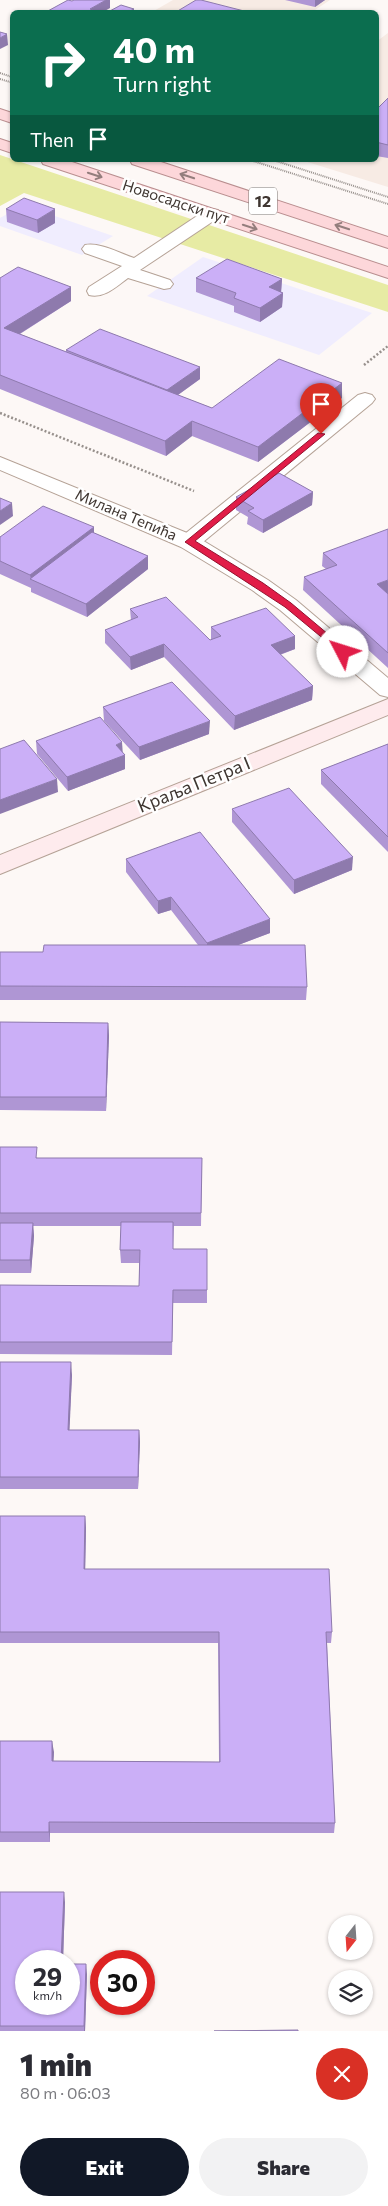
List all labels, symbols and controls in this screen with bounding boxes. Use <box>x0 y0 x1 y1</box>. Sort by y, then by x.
text: 40 m <box>113 27 195 70</box>
icon: right <box>30 30 95 95</box>
text: Turn right <box>113 70 211 97</box>
icon: arrive <box>84 125 112 153</box>
text: Then <box>30 128 74 151</box>
one-way arrow <box>87 171 103 181</box>
one-way arrow <box>180 171 196 181</box>
street label: Новосадски пут <box>121 175 232 227</box>
road number: 12 <box>249 188 277 215</box>
one-way arrow <box>334 222 350 232</box>
one-way arrow <box>241 223 257 232</box>
pin <box>300 383 342 434</box>
icon: arrive <box>307 390 335 418</box>
street label: Милана Тепића <box>73 485 180 544</box>
position arrow <box>316 625 368 677</box>
street label: Краља Петра I <box>134 751 253 817</box>
north arrow <box>328 1915 372 1960</box>
map controls <box>328 1915 373 2015</box>
speed limit sign: 30 <box>90 1950 155 2015</box>
text: 29 <box>33 1961 62 1991</box>
button: layers <box>328 1970 373 2015</box>
text: km/h <box>33 1988 62 2002</box>
text: 1 min <box>20 2045 92 2082</box>
button: close <box>316 2048 368 2100</box>
text: 80 m · 06:03 <box>20 2083 111 2102</box>
button: Exit <box>20 2138 189 2196</box>
button: Share <box>199 2138 368 2196</box>

